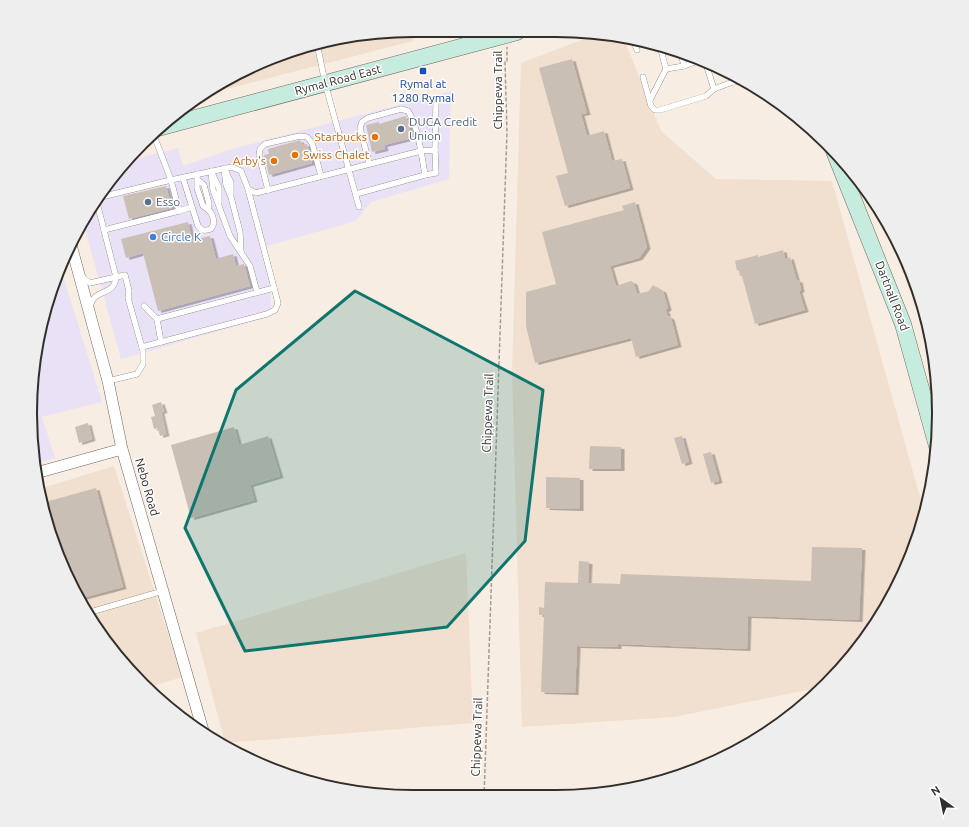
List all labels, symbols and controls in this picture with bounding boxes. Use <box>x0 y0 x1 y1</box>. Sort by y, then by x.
street label: Chippewa Trail <box>491 50 504 130</box>
street label: Rymal Road East <box>293 62 383 97</box>
marker: Rymal at 1280 Rymal <box>418 66 428 76</box>
place label: Rymal at 1280 Rymal <box>392 77 454 104</box>
place label: DUCA Credit Union <box>409 115 477 142</box>
marker: DUCA Credit Union <box>396 124 406 134</box>
place label: Starbucks <box>315 130 367 143</box>
marker: Starbucks <box>370 132 380 142</box>
place label: Swiss Chalet <box>303 148 370 161</box>
marker: Swiss Chalet <box>290 150 300 160</box>
place label: Arby's <box>233 154 266 167</box>
marker: Arby's <box>269 156 279 166</box>
place label: Esso <box>156 195 180 208</box>
marker: Esso <box>143 197 153 207</box>
place label: Circle K <box>161 230 202 243</box>
marker: Circle K <box>148 232 158 242</box>
street label: Dartnall Road <box>873 259 912 333</box>
street label: Chippewa Trail <box>480 373 495 453</box>
street label: Nebo Road <box>133 456 162 517</box>
street label: Chippewa Trail <box>469 697 484 777</box>
north arrow <box>921 779 961 819</box>
text: N <box>929 783 942 798</box>

